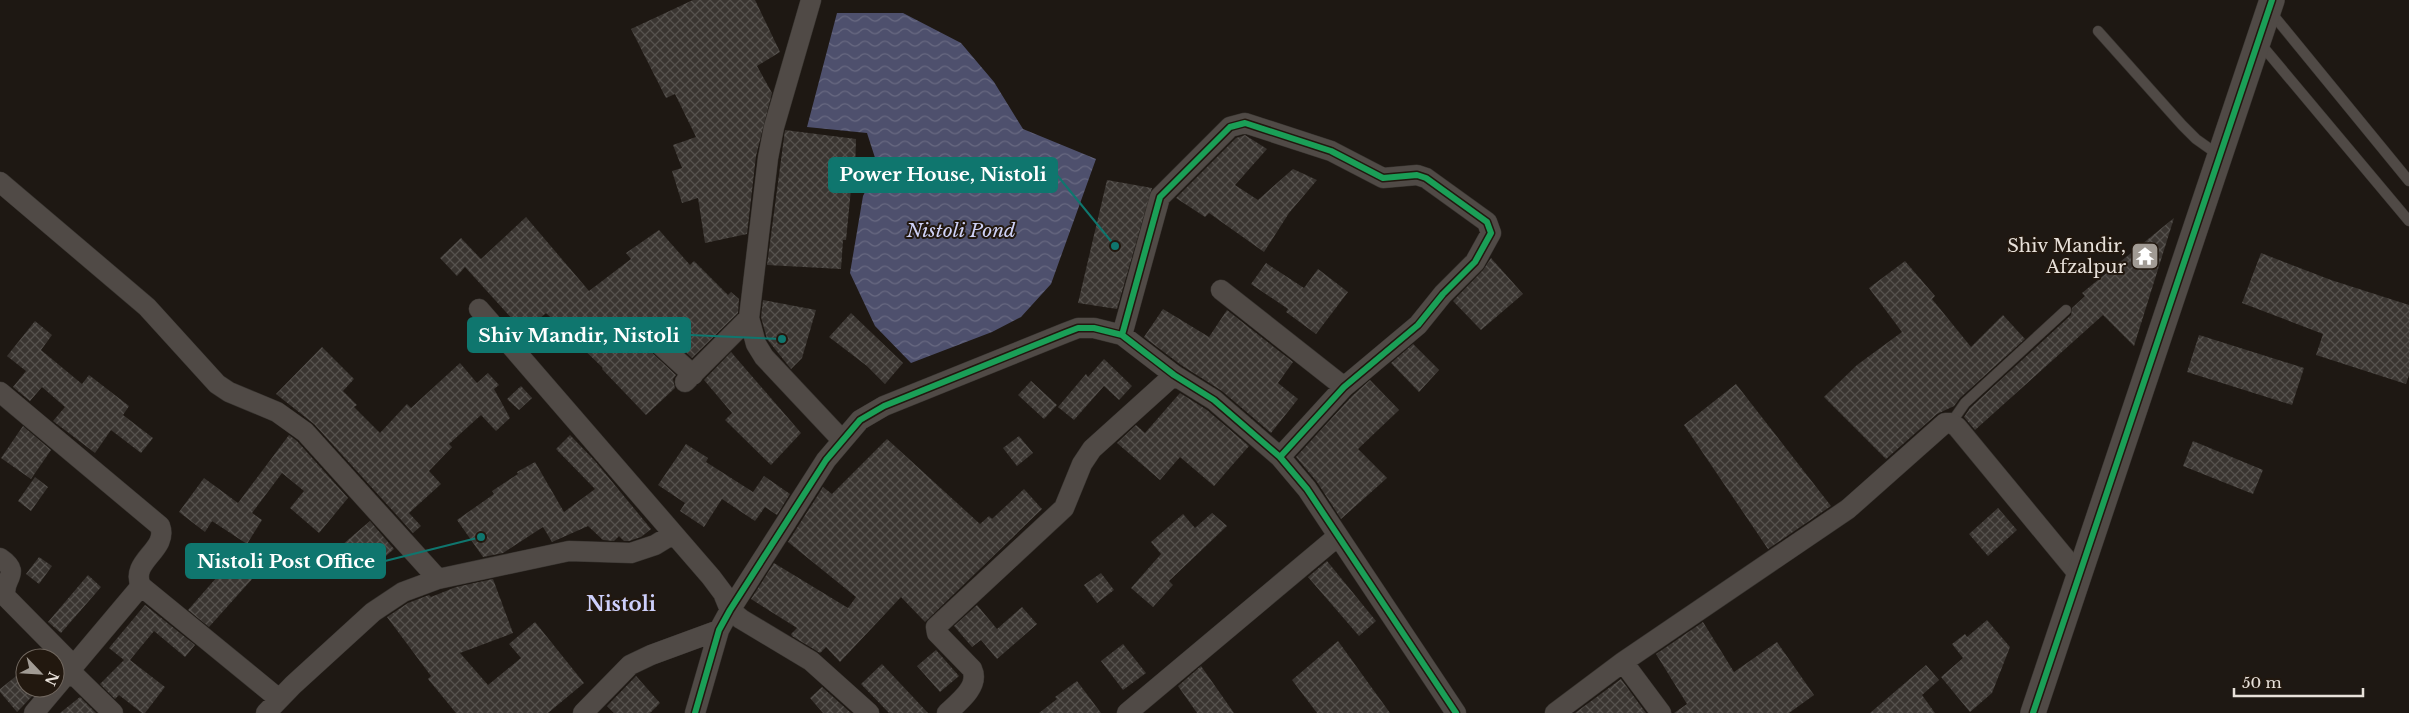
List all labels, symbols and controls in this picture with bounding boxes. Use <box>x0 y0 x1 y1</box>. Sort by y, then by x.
callout: Power House, Nistoli <box>829 158 1057 192</box>
text: Power House, Nistoli <box>839 163 1047 186</box>
water label: Nistoli Pond <box>906 219 1016 242</box>
place label: Shiv Mandir, Afzalpur <box>2007 235 2126 278</box>
temple icon: Shiv Mandir, Afzalpur <box>2130 241 2160 271</box>
callout: Shiv Mandir, Nistoli <box>468 318 690 352</box>
text: Shiv Mandir, Nistoli <box>478 324 680 347</box>
callout: Nistoli Post Office <box>186 544 385 578</box>
text: Nistoli Post Office <box>197 550 375 573</box>
district label: Nistoli <box>586 592 656 616</box>
north arrow <box>15 648 65 698</box>
scale bar <box>2234 666 2363 698</box>
text: N <box>41 669 63 688</box>
text: 50 m <box>2242 673 2282 692</box>

